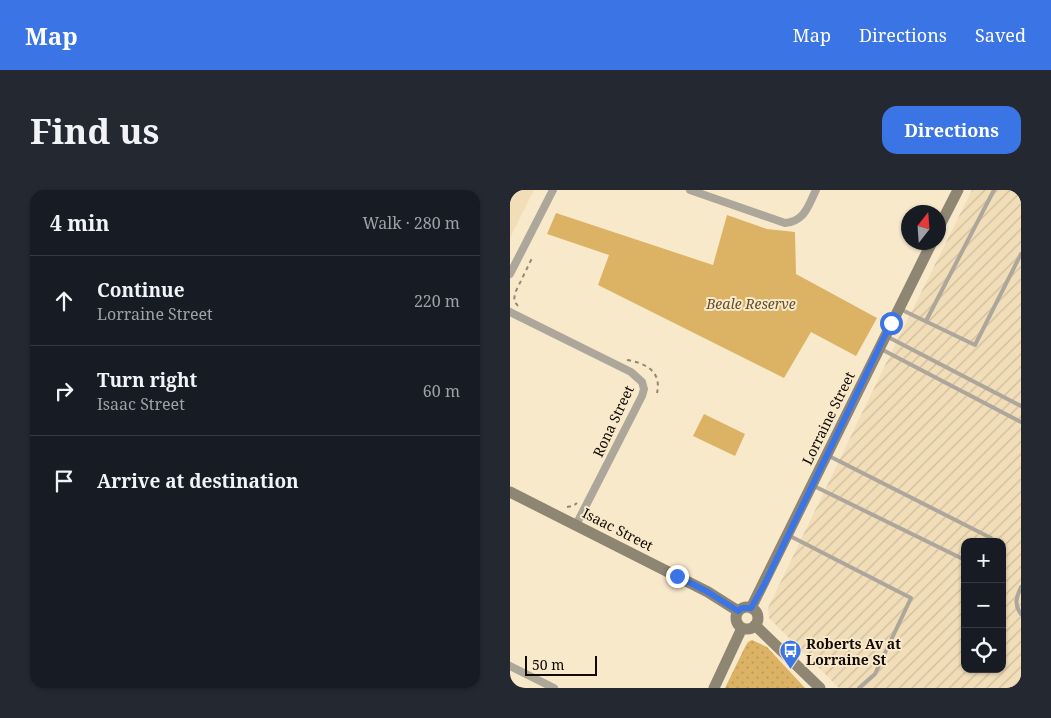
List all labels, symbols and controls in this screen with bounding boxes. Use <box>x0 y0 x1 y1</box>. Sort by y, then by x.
text: Map <box>25 19 78 52</box>
text: Map <box>793 23 831 47</box>
text: Directions <box>859 23 947 47</box>
text: Saved <box>975 23 1026 47</box>
button: Directions <box>882 106 1021 154</box>
text: Find us <box>30 107 159 154</box>
north arrow <box>901 205 946 250</box>
text: 4 min <box>50 209 109 237</box>
text: Walk · 280 m <box>363 212 460 234</box>
text: Continue <box>97 277 185 303</box>
icon: ahead <box>50 287 78 315</box>
text: 220 m <box>414 290 460 312</box>
park label: Beale Reserve <box>705 294 796 313</box>
text: Lorraine Street <box>97 303 213 325</box>
route start <box>880 312 903 335</box>
text: Turn right <box>97 367 197 393</box>
street label: Lorraine Street <box>797 368 859 468</box>
icon: right <box>50 377 78 405</box>
text: 60 m <box>423 380 460 402</box>
street label: Rona Street <box>588 382 638 460</box>
text: Isaac Street <box>97 393 185 415</box>
icon: arrive <box>50 467 78 495</box>
text: Arrive at destination <box>97 468 299 494</box>
street label: Isaac Street <box>579 503 657 555</box>
map controls <box>961 538 1006 673</box>
button: + <box>961 538 1006 583</box>
route end <box>666 565 689 588</box>
button: − <box>961 583 1006 628</box>
button: locate <box>961 628 1006 673</box>
place label: Roberts Av at Lorraine St <box>806 634 901 669</box>
bus stop icon: Roberts Av at Lorraine St <box>778 639 802 670</box>
scale bar <box>525 653 598 676</box>
text: 50 m <box>532 655 565 674</box>

